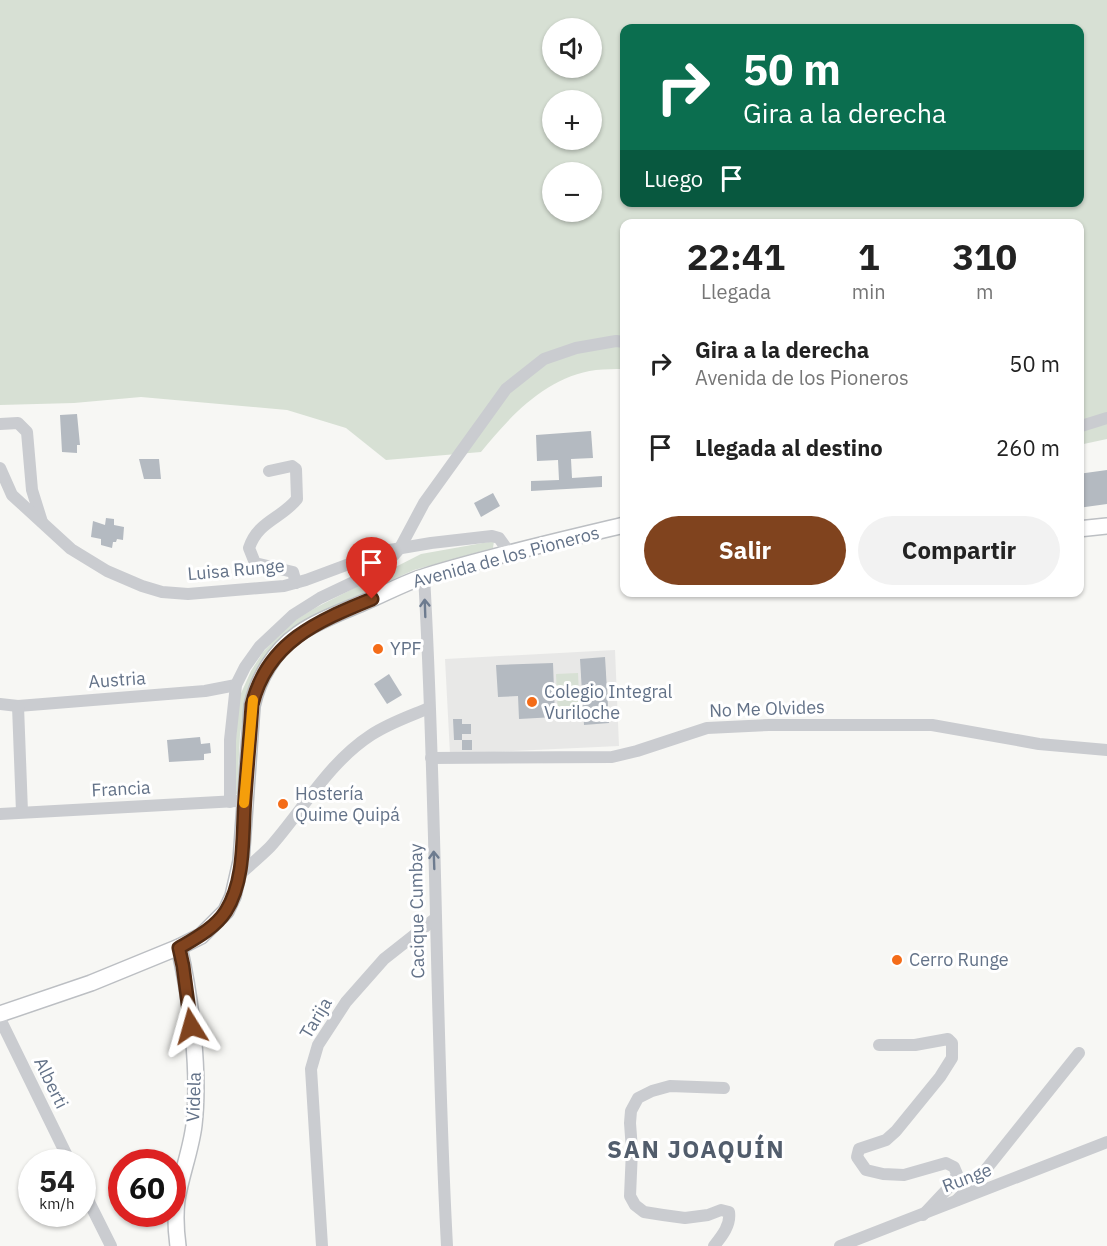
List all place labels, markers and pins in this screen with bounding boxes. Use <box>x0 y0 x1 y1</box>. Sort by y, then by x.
pin <box>346 537 397 599</box>
place label: YPF <box>390 637 422 660</box>
marker: YPF <box>371 642 385 656</box>
place label: Colegio Integral Vuriloche <box>544 680 673 724</box>
marker: Colegio Integral Vuriloche <box>525 695 539 709</box>
place label: Hostería Quime Quipá <box>295 782 400 826</box>
marker: Hostería Quime Quipá <box>276 797 290 811</box>
place label: Cerro Runge <box>909 948 1009 971</box>
marker: Cerro Runge <box>890 953 904 967</box>

